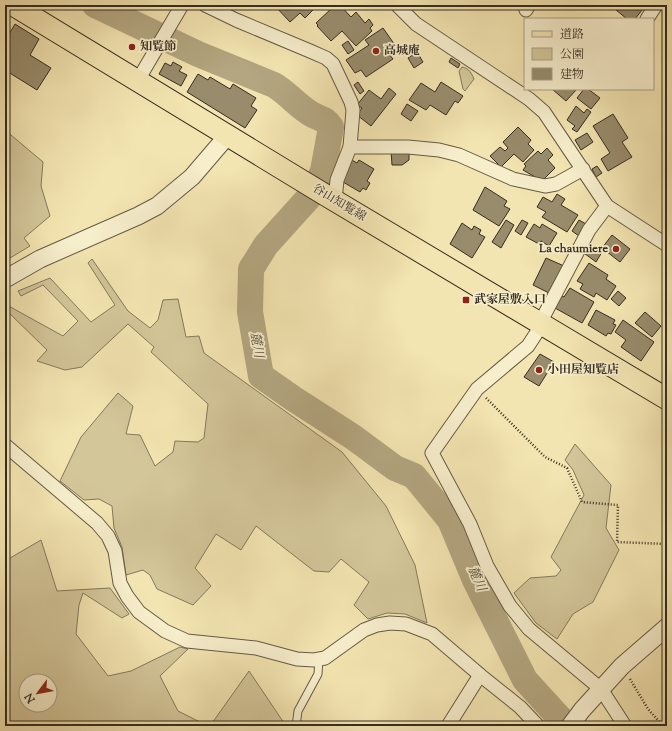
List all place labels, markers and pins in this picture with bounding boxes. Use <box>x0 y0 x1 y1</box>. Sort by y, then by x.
place label: 知覧節 <box>140 38 176 56</box>
marker: 知覧節 <box>127 42 137 52</box>
place label: 高城庵 <box>384 42 420 60</box>
marker: 高城庵 <box>371 46 381 56</box>
place label: La chaumiere <box>538 240 608 258</box>
marker: La chaumiere <box>611 244 621 254</box>
place label: 武家屋敷入口 <box>474 291 546 309</box>
marker: 武家屋敷入口 <box>461 295 471 305</box>
place label: 小田屋知覧店 <box>547 361 619 379</box>
marker: 小田屋知覧店 <box>534 365 544 375</box>

